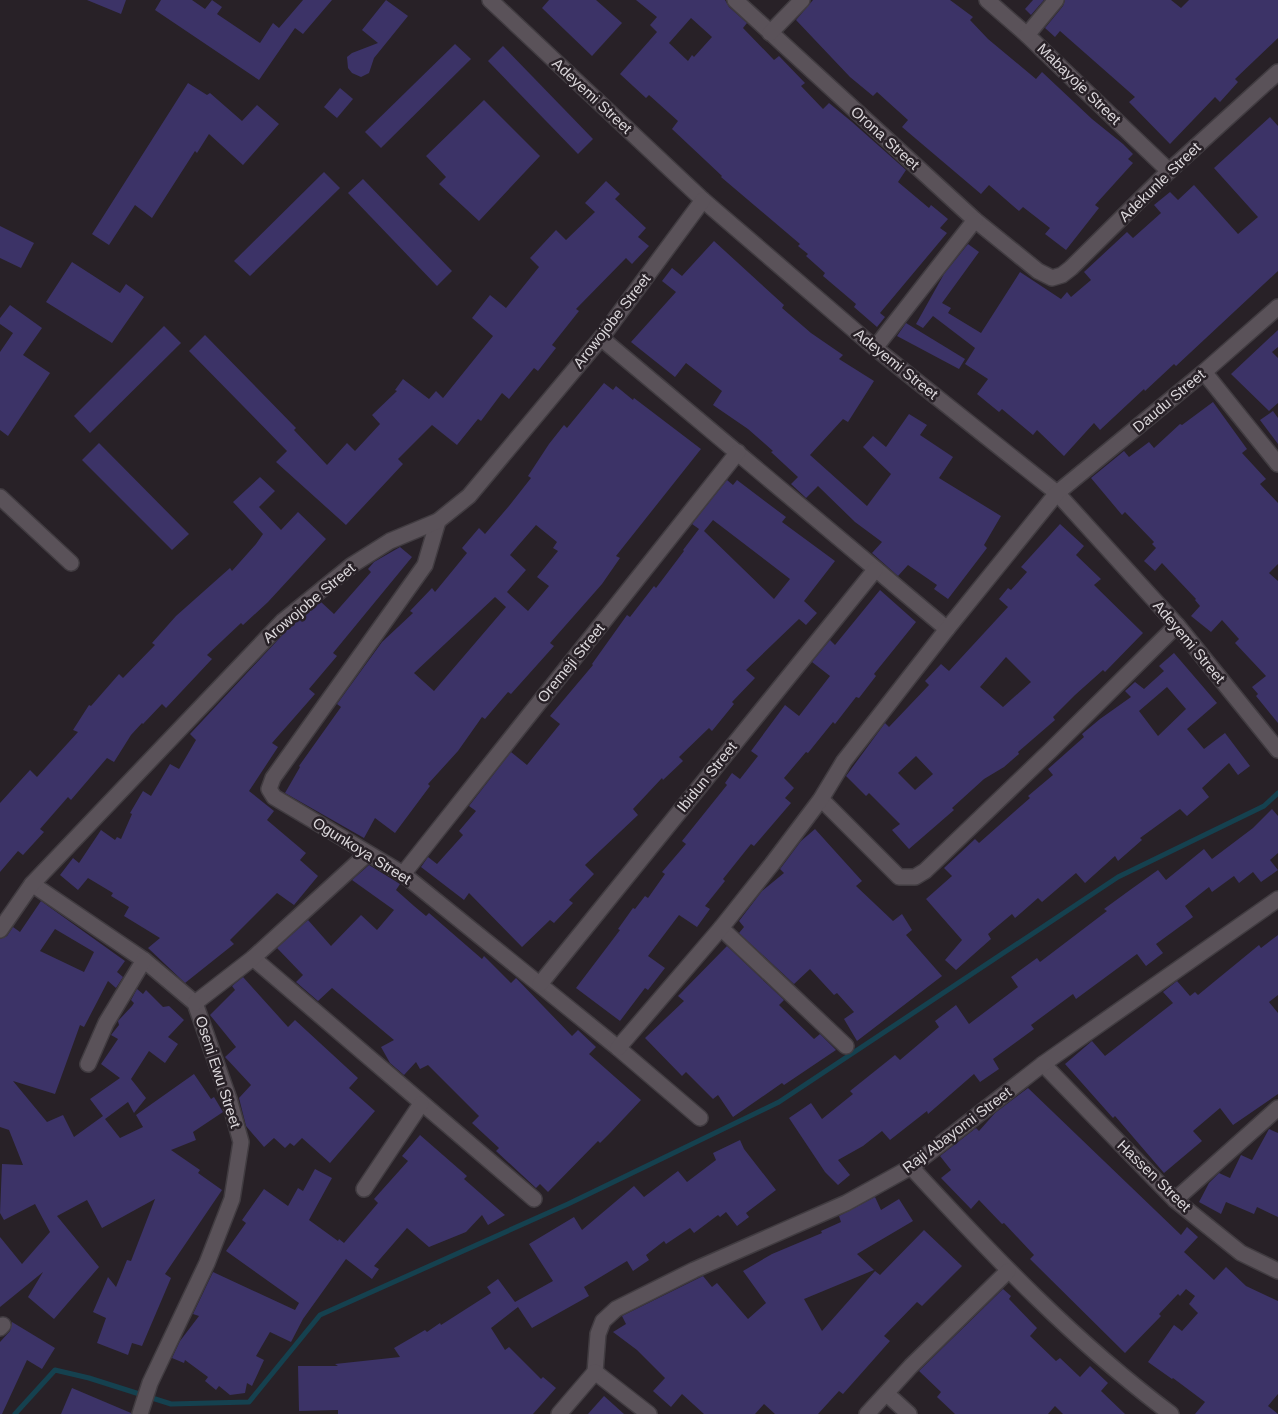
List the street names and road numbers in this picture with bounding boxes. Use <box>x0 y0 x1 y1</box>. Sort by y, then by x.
street label: Mabayoje Street <box>1034 40 1125 128</box>
street label: Adeyemi Street <box>549 54 636 137</box>
street label: Orona Street <box>848 103 924 173</box>
street label: Adekunle Street <box>1115 138 1205 225</box>
street label: Arowojobe Street <box>569 269 654 371</box>
street label: Adeyemi Street <box>851 325 942 403</box>
street label: Daudu Street <box>1129 365 1209 436</box>
street label: Arowojobe Street <box>259 559 359 646</box>
street label: Adeyemi Street <box>1150 597 1229 687</box>
street label: Oremeji Street <box>534 619 608 706</box>
street label: Ibidun Street <box>673 738 741 815</box>
street label: Ogunkoya Street <box>310 814 415 888</box>
street label: Oseni Ewu Street <box>192 1014 245 1131</box>
street label: Raji Abayomi Street <box>899 1083 1015 1176</box>
street label: Hassen Street <box>1114 1137 1195 1215</box>

